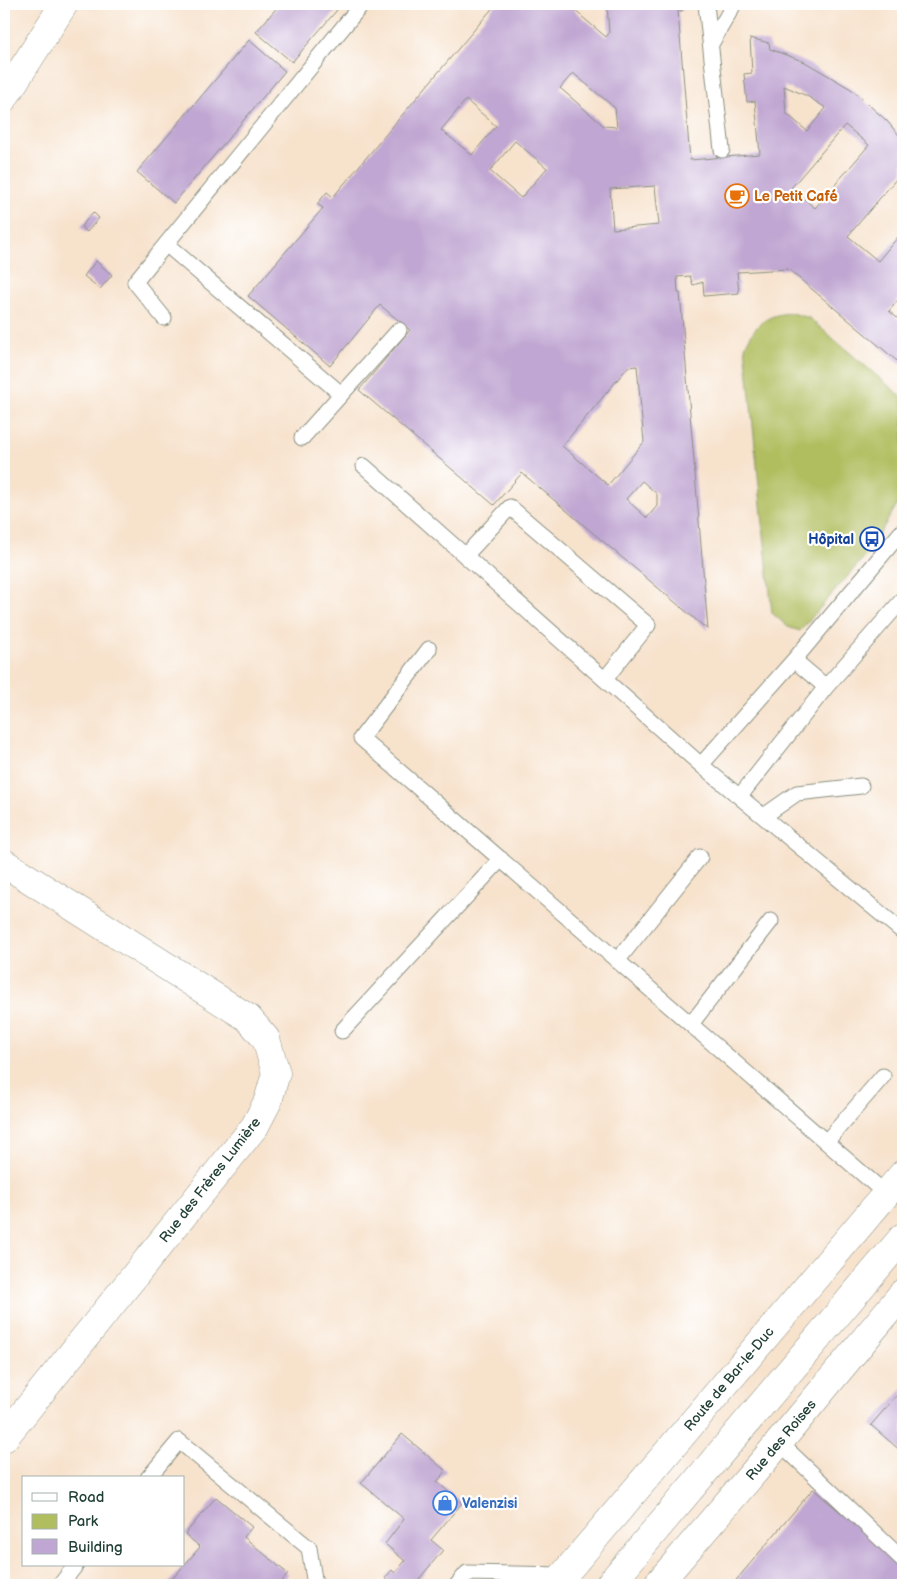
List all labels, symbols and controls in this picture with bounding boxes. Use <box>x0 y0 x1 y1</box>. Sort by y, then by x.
cafe icon: Le Petit Café <box>724 183 750 209</box>
place label: Le Petit Café <box>754 188 838 205</box>
bus stop icon: Hôpital <box>859 526 885 552</box>
place label: Hôpital <box>808 531 854 548</box>
street label: Rue des Frères Lumière <box>156 1114 264 1246</box>
street label: Route de Bar-le-Duc <box>680 1323 778 1435</box>
street label: Rue des Roises <box>742 1396 820 1484</box>
legend <box>22 1476 185 1566</box>
text: Road <box>68 1488 104 1507</box>
shop icon: Valenzisi <box>432 1490 458 1516</box>
place label: Valenzisi <box>462 1495 518 1512</box>
text: Park <box>68 1512 99 1531</box>
text: Building <box>68 1538 123 1557</box>

